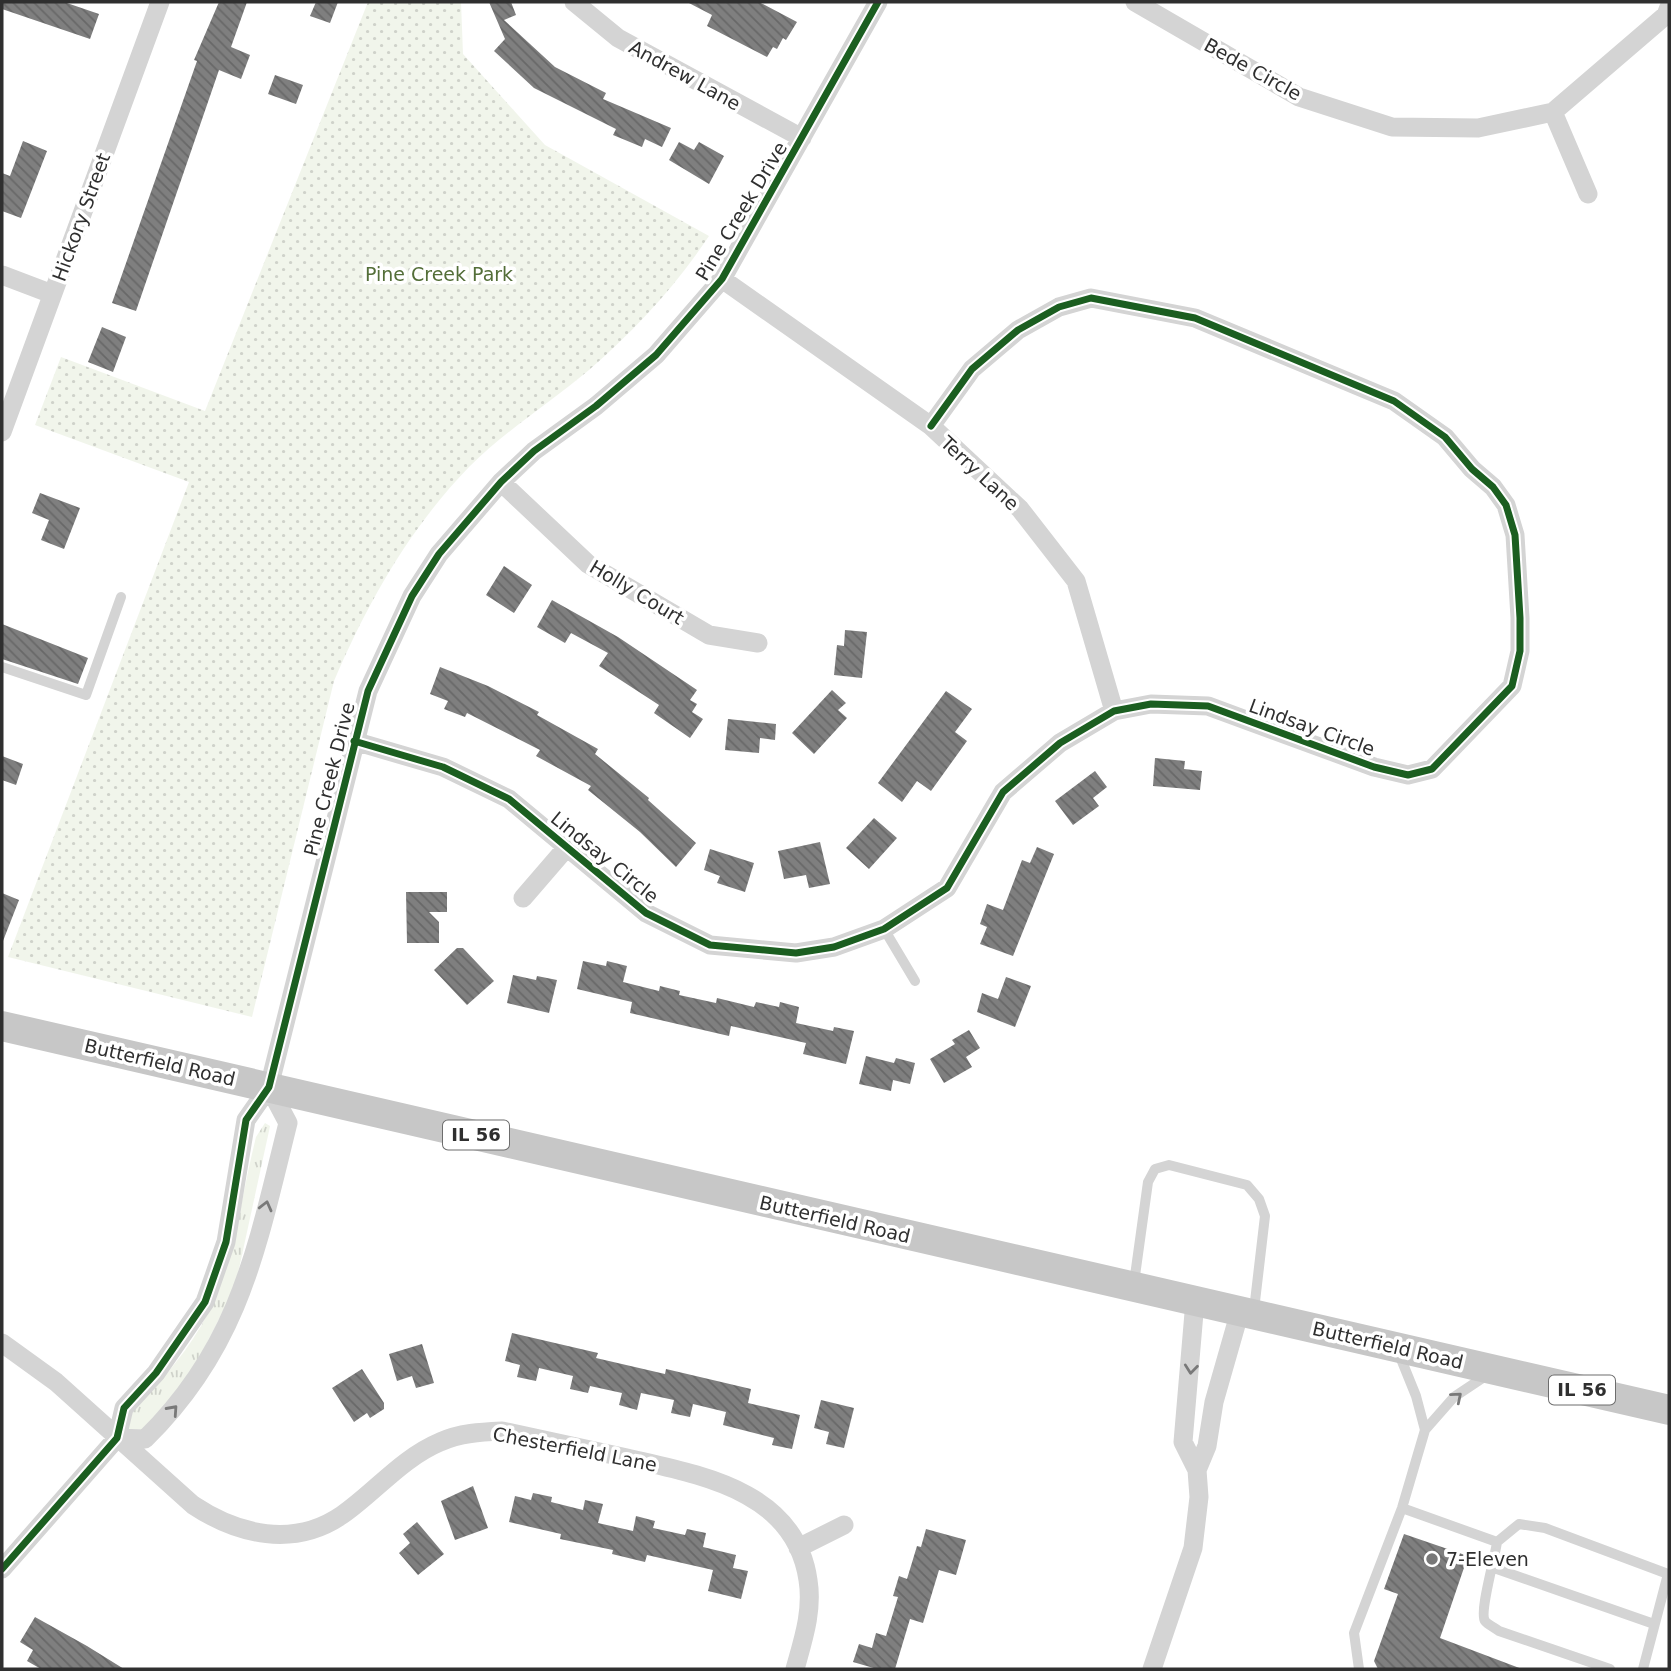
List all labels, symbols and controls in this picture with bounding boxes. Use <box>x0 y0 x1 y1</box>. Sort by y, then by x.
street label: Bede Circle <box>1200 33 1306 105</box>
street label: Andrew Lane <box>626 35 744 115</box>
street label: Pine Creek Drive <box>691 138 791 284</box>
street label: Hickory Street <box>48 150 114 284</box>
park label: Pine Creek Park <box>365 263 513 285</box>
street label: Terry Lane <box>936 431 1024 515</box>
street label: Holly Court <box>586 555 688 629</box>
street label: Lindsay Circle <box>1246 694 1378 760</box>
street label: Pine Creek Drive <box>299 700 359 858</box>
street label: Lindsay Circle <box>547 807 663 907</box>
street label: Butterfield Road <box>82 1034 238 1090</box>
road number: IL 56 <box>443 1120 509 1150</box>
street label: Butterfield Road <box>757 1191 913 1247</box>
one-way arrow <box>258 1200 272 1212</box>
street label: Butterfield Road <box>1310 1317 1466 1373</box>
one-way arrow <box>1183 1363 1198 1375</box>
road number: IL 56 <box>1549 1376 1615 1405</box>
one-way arrow <box>1449 1392 1461 1405</box>
one-way arrow <box>165 1406 177 1419</box>
street label: Chesterfield Lane <box>491 1422 659 1476</box>
place label: 7-Eleven <box>1446 1548 1529 1570</box>
marker: 7-Eleven <box>1424 1551 1440 1567</box>

